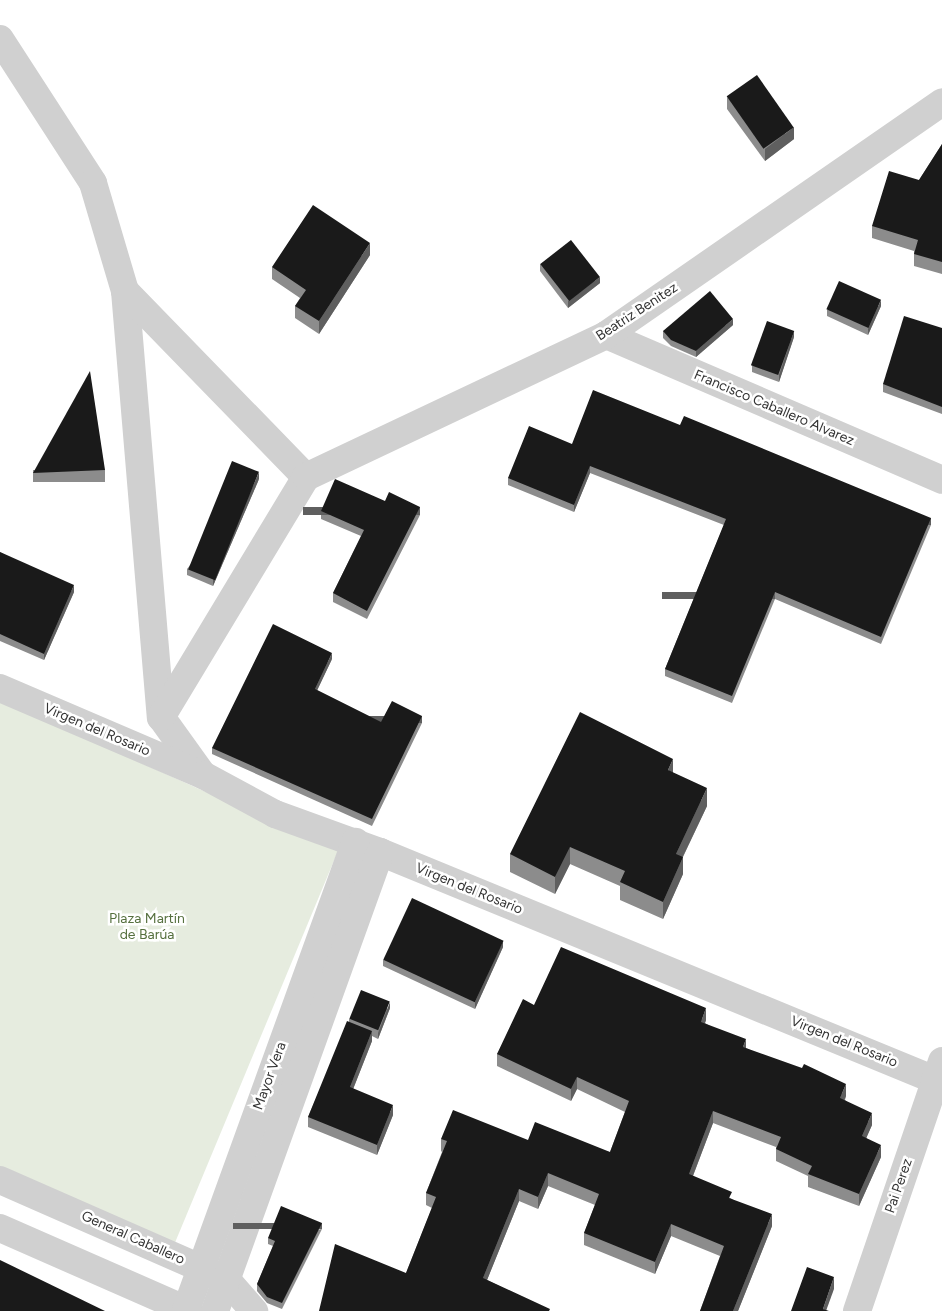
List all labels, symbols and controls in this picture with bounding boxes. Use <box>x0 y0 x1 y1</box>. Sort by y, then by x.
street label: Beatriz Benitez <box>593 279 681 345</box>
street label: Francisco Caballero Alvarez <box>691 367 857 449</box>
street label: Virgen del Rosario <box>41 700 153 760</box>
street label: Virgen del Rosario <box>413 860 525 918</box>
park label: Plaza Martín de Barúa <box>109 911 185 944</box>
street label: Virgen del Rosario <box>788 1013 900 1071</box>
street label: Mayor Vera <box>250 1040 290 1112</box>
street label: Pai Perez <box>882 1156 916 1216</box>
street label: General Caballero <box>79 1208 187 1268</box>

